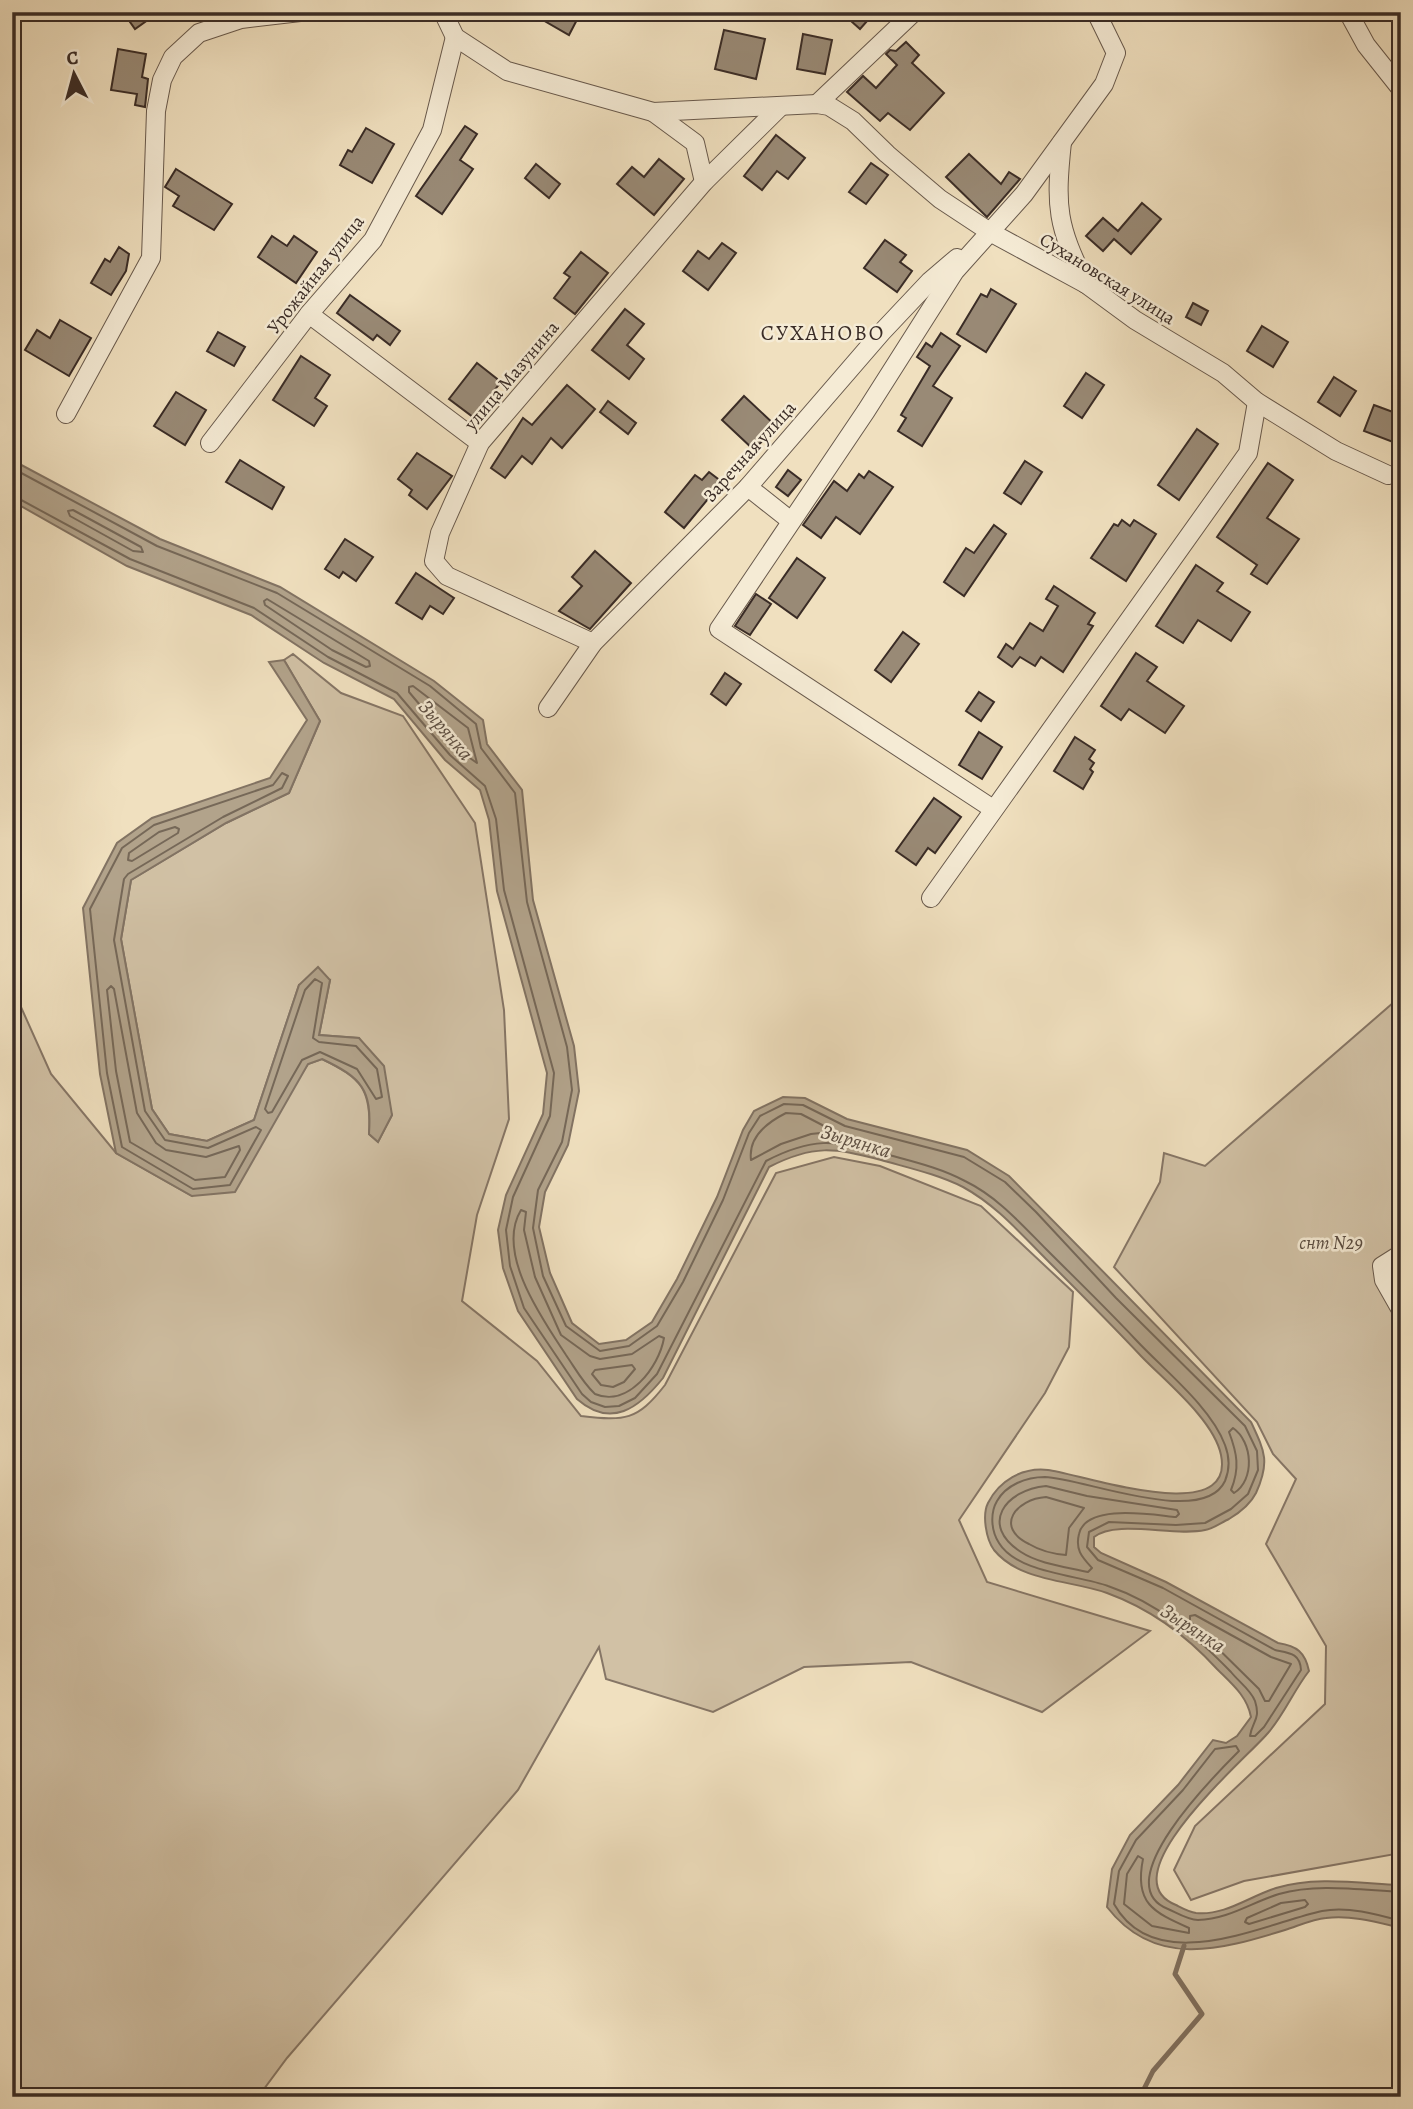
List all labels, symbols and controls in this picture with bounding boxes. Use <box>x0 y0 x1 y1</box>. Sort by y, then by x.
north arrow <box>38 38 108 108</box>
text: С <box>65 45 80 72</box>
street label: Урожайная улица <box>261 209 371 340</box>
street label: Сухановская улица <box>1035 227 1181 331</box>
street label: улица Мазунина <box>458 315 565 437</box>
district label: СУХАНОВО <box>761 319 885 347</box>
street label: Заречная улица <box>697 395 802 508</box>
water label: Зырянка <box>412 693 480 767</box>
water label: Зырянка <box>817 1117 895 1165</box>
park label: снт N29 <box>1299 1230 1363 1256</box>
water label: Зырянка <box>1155 1597 1231 1659</box>

